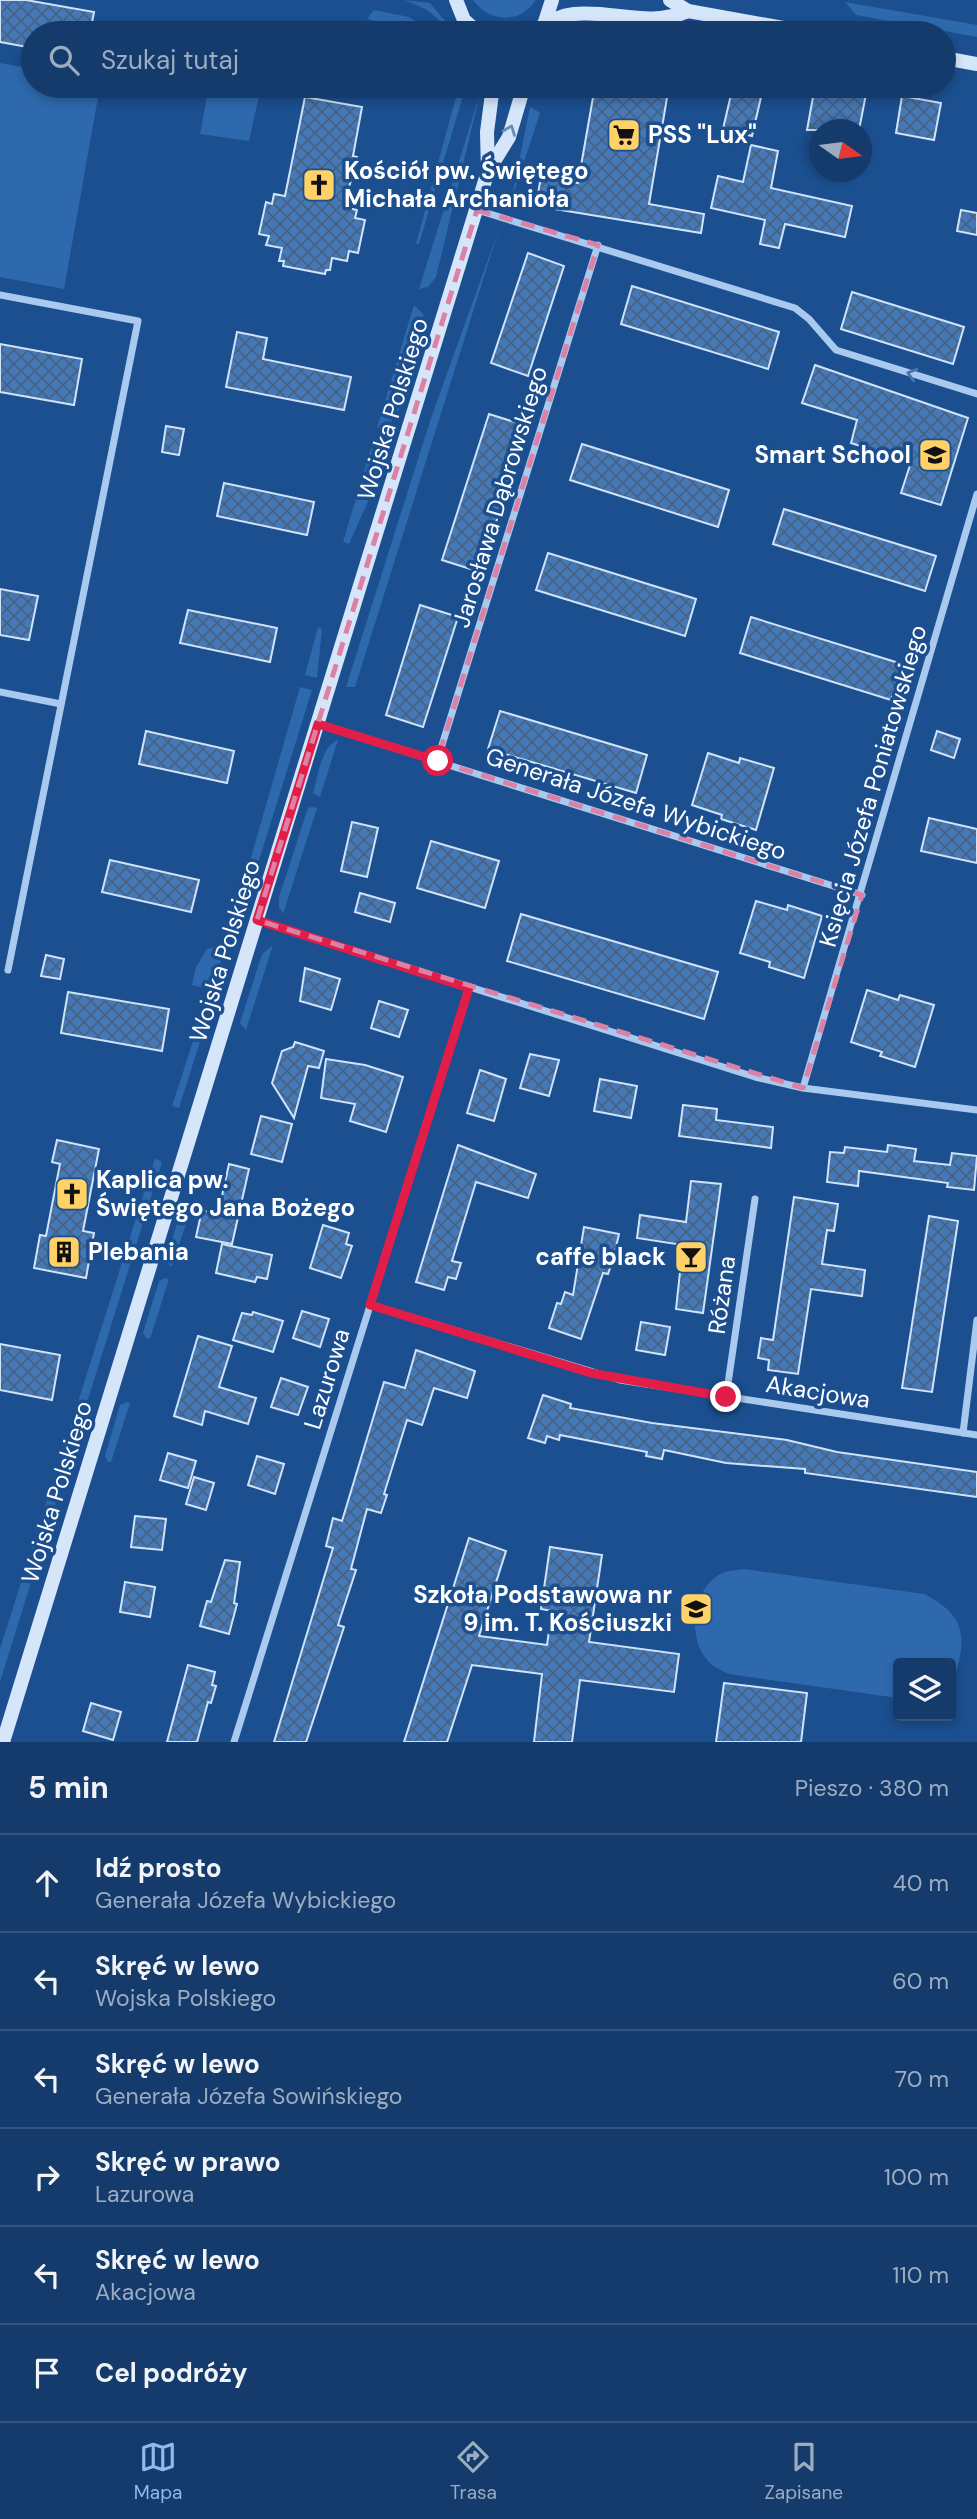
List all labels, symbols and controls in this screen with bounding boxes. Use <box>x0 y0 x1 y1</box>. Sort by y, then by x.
search box <box>21 21 956 98</box>
icon: search <box>45 41 83 79</box>
text: Szukaj tutaj <box>101 43 239 77</box>
supermarket icon: PSS "Lux" <box>605 116 643 154</box>
place label: PSS "Lux" <box>648 119 757 150</box>
north arrow <box>809 119 872 182</box>
one-way arrow <box>502 125 516 137</box>
place label: Kościół pw. Świętego Michała Archanioła <box>344 154 589 214</box>
church icon: Kościół pw. Świętego Michała Archanioła <box>300 166 338 204</box>
street label: Wojska Polskiego <box>350 314 435 504</box>
street label: Jarosława Dąbrowskiego <box>445 362 554 631</box>
one-way arrow <box>906 367 918 382</box>
school or university icon: Smart School <box>916 436 954 474</box>
place label: Smart School <box>754 439 911 470</box>
street label: Księcia Józefa Poniatowskiego <box>812 621 933 950</box>
street label: Generała Józefa Wybickiego <box>482 740 790 867</box>
route start <box>422 745 453 776</box>
street label: Wojska Polskiego <box>182 856 267 1046</box>
place label: Kaplica pw. Świętego Jana Bożego <box>96 1164 355 1223</box>
church icon: Kaplica pw. Świętego Jana Bożego <box>53 1175 91 1213</box>
building icon: Plebania <box>45 1233 83 1271</box>
place label: Plebania <box>88 1236 189 1267</box>
bar icon: caffe black <box>672 1238 710 1276</box>
place label: caffe black <box>535 1241 666 1272</box>
street label: Różana <box>701 1254 742 1336</box>
street label: Lazurowa <box>297 1325 356 1433</box>
street label: Akacjowa <box>764 1368 872 1415</box>
route end <box>710 1381 741 1412</box>
street label: Wojska Polskiego <box>14 1397 99 1587</box>
place label: Szkoła Podstawowa nr 9 im. T. Kościuszki <box>413 1579 672 1638</box>
school or university icon: Szkoła Podstawowa nr 9 im. T. Kościuszki <box>677 1590 715 1628</box>
map controls <box>893 1658 956 1721</box>
button: layers <box>893 1658 956 1721</box>
text: 5 min <box>28 1768 109 1807</box>
text: Pieszo · 380 m <box>795 1773 949 1803</box>
text: Idź prosto <box>95 1851 222 1885</box>
icon: ahead <box>28 1864 66 1902</box>
text: 40 m <box>893 1868 949 1898</box>
text: Generała Józefa Wybickiego <box>95 1885 396 1915</box>
text: Skręć w lewo <box>95 1949 260 1983</box>
icon: left <box>28 1962 66 2000</box>
text: 60 m <box>892 1966 949 1996</box>
text: Wojska Polskiego <box>95 1983 276 2013</box>
text: Skręć w lewo <box>95 2047 260 2081</box>
icon: left <box>28 2060 66 2098</box>
text: 70 m <box>895 2064 949 2094</box>
text: Generała Józefa Sowińskiego <box>95 2081 402 2111</box>
text: Skręć w prawo <box>95 2145 281 2179</box>
icon: right <box>28 2158 66 2196</box>
text: 100 m <box>884 2162 949 2192</box>
text: Lazurowa <box>95 2179 194 2209</box>
text: Skręć w lewo <box>95 2243 260 2277</box>
icon: left <box>28 2256 66 2294</box>
text: 110 m <box>892 2260 949 2290</box>
text: Akacjowa <box>95 2277 196 2307</box>
icon: arrive <box>28 2354 66 2392</box>
text: Cel podróży <box>95 2356 248 2390</box>
tab: Mapa <box>134 2438 182 2505</box>
tab: Trasa <box>450 2438 497 2505</box>
tab: Zapisane <box>765 2438 843 2505</box>

